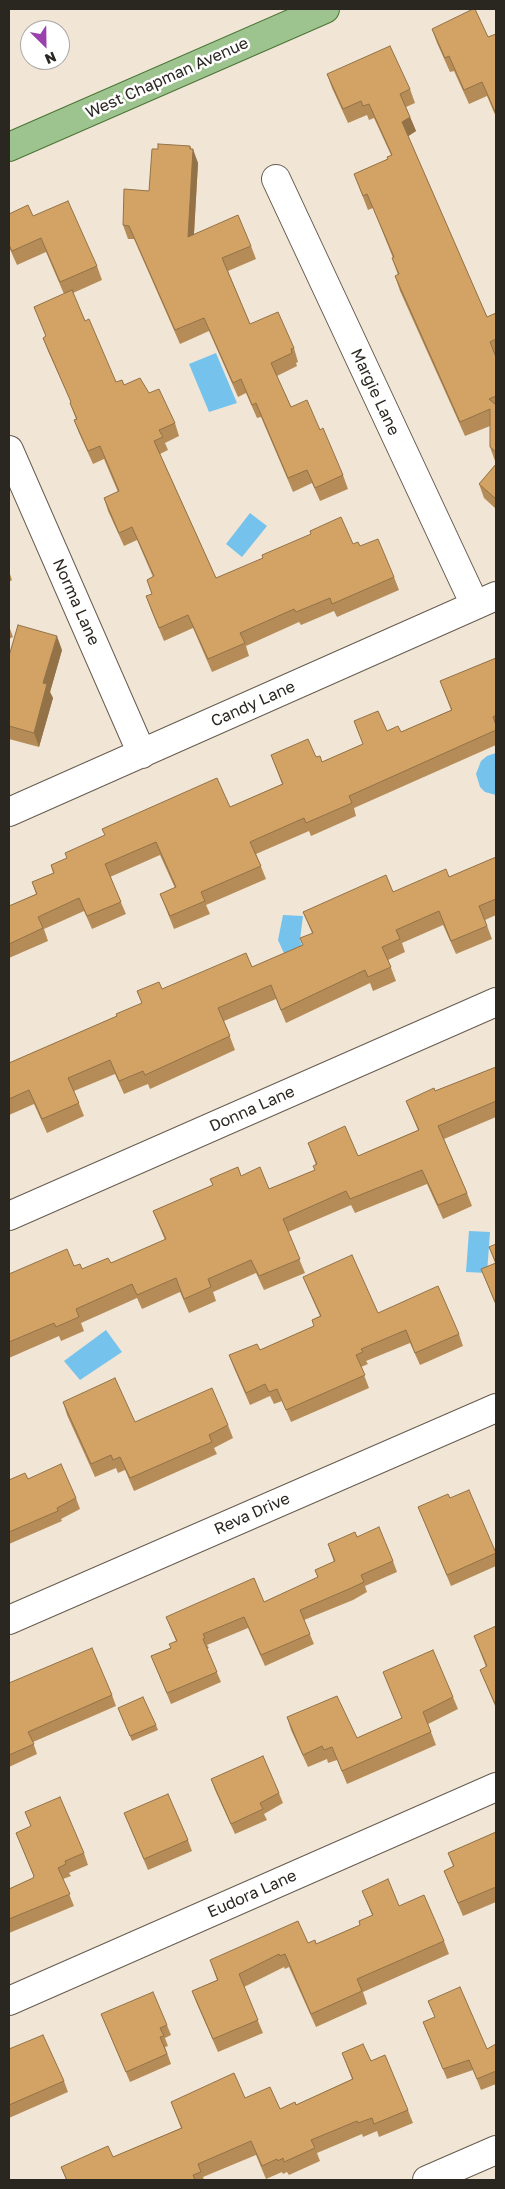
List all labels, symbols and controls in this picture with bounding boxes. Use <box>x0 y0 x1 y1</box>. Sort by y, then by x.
north arrow <box>20 20 70 70</box>
street label: West Chapman Avenue <box>83 33 251 123</box>
text: N <box>42 48 59 68</box>
street label: Margie Lane <box>346 345 404 439</box>
street label: Norma Lane <box>48 556 104 648</box>
street label: Candy Lane <box>208 677 298 731</box>
street label: Donna Lane <box>207 1082 297 1136</box>
street label: Reva Drive <box>211 1489 293 1539</box>
street label: Eudora Lane <box>205 1866 299 1922</box>

